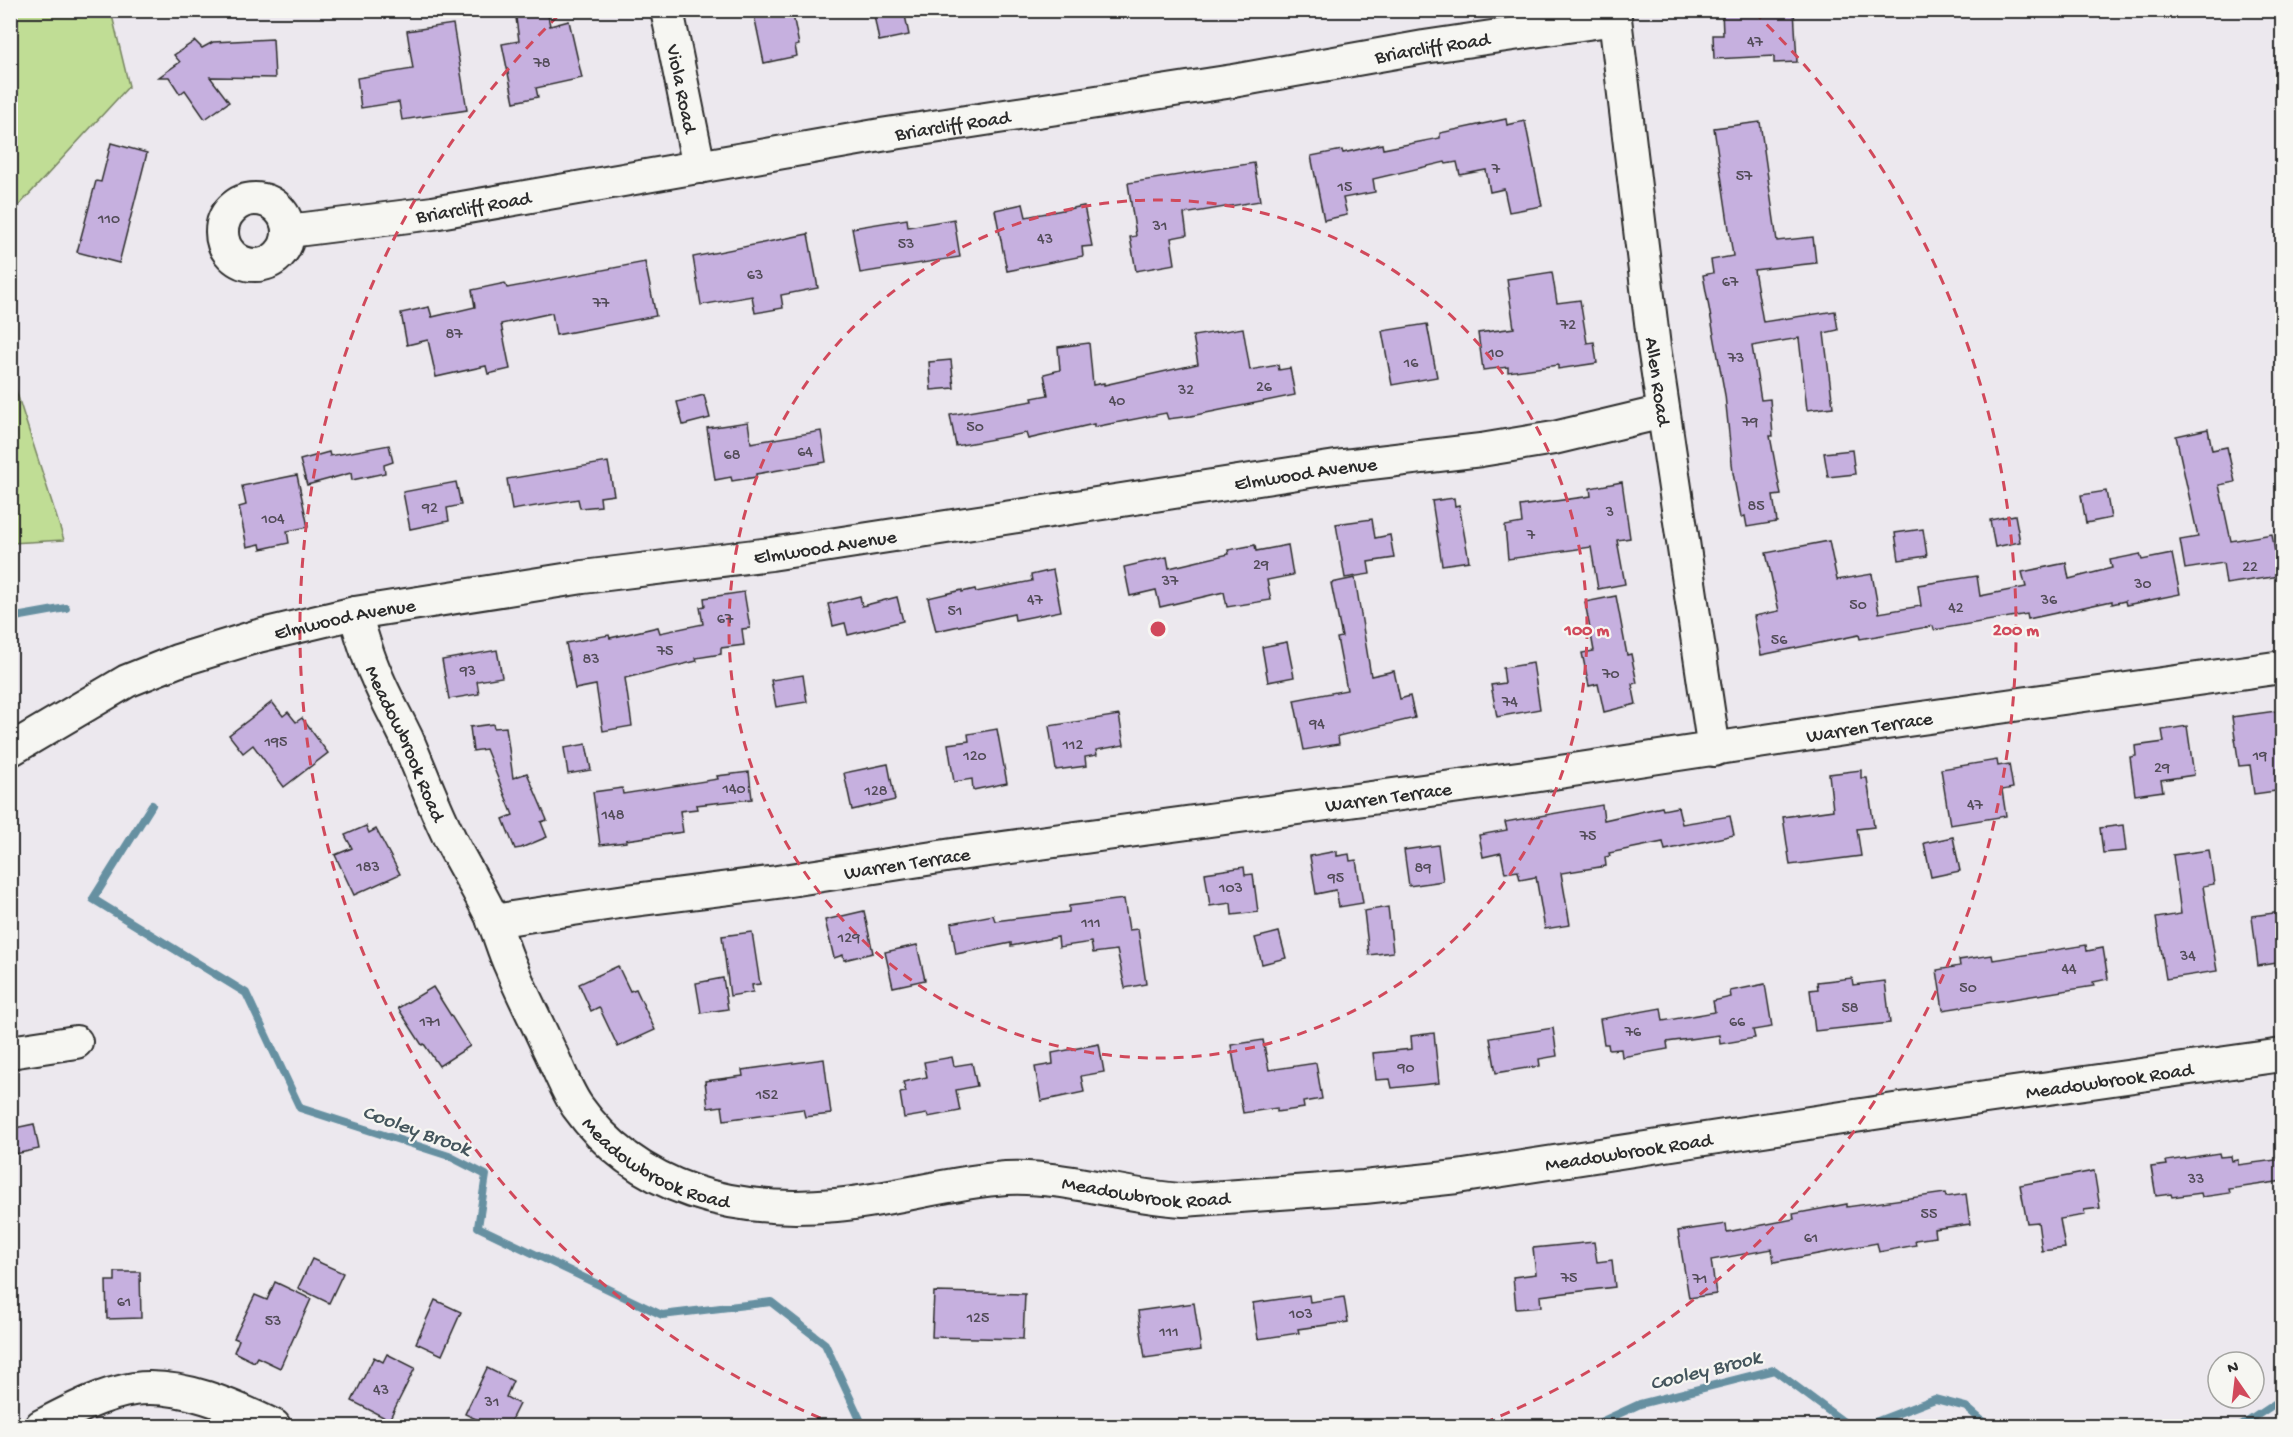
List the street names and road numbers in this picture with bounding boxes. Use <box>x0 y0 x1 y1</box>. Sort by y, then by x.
street label: Briarcliff Road <box>1372 29 1494 71</box>
street label: Viola Road <box>659 42 700 138</box>
street label: Briarcliff Road <box>893 107 1014 148</box>
street label: Briarcliff Road <box>414 188 535 230</box>
street label: Allen Road <box>1638 336 1674 430</box>
street label: Elmwood Avenue <box>1233 454 1379 498</box>
street label: Elmwood Avenue <box>753 527 899 571</box>
street label: Elmwood Avenue <box>272 596 418 647</box>
street label: Meadowbrook Road <box>358 663 449 828</box>
street label: Warren Terrace <box>1805 708 1935 750</box>
street label: Warren Terrace <box>1324 779 1454 819</box>
street label: Warren Terrace <box>843 845 972 887</box>
street label: Meadowbrook Road <box>2024 1059 2197 1106</box>
street label: Meadowbrook Road <box>575 1114 734 1216</box>
street label: Meadowbrook Road <box>1544 1130 1716 1178</box>
street label: Meadowbrook Road <box>1060 1173 1233 1215</box>

